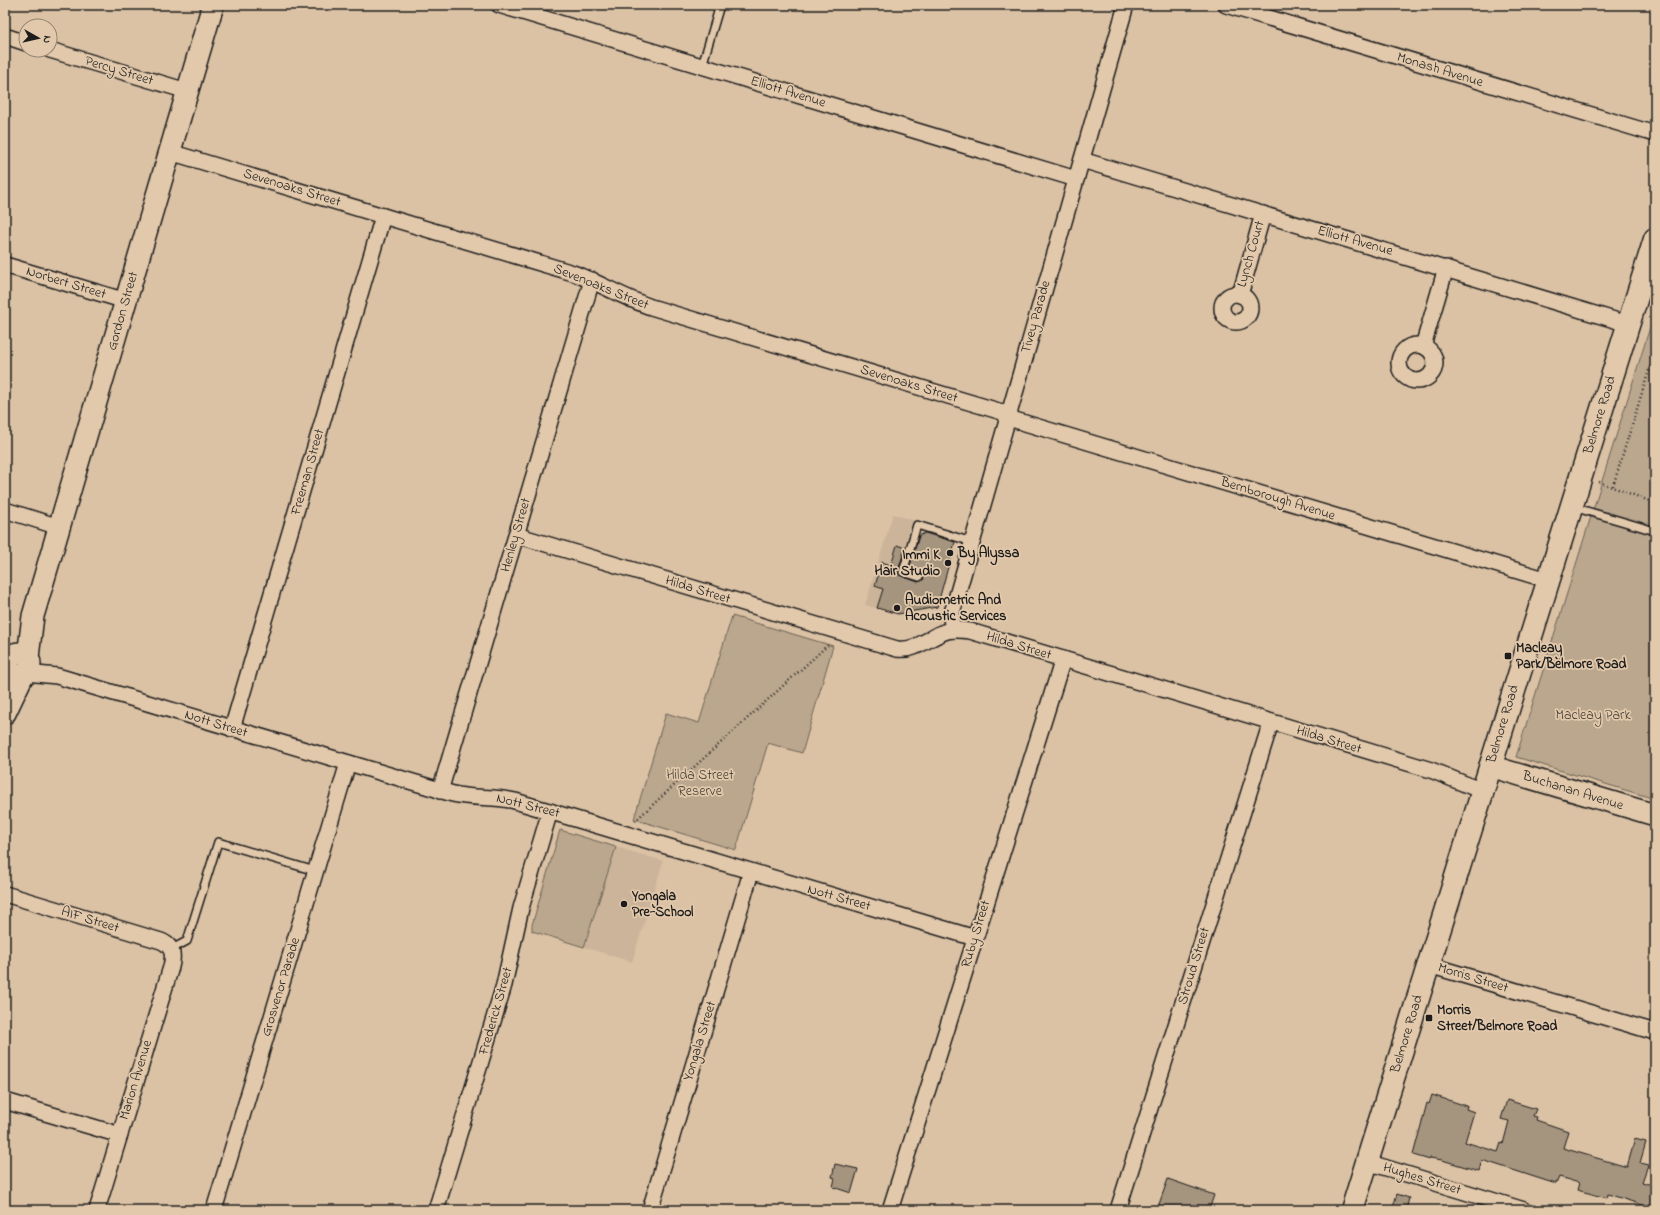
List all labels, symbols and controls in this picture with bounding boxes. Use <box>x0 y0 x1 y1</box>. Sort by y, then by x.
north arrow <box>18 18 58 58</box>
text: N <box>38 34 55 44</box>
street label: Monash Avenue <box>1394 47 1486 93</box>
street label: Percy Street <box>82 51 156 92</box>
street label: Elliott Avenue <box>748 71 829 114</box>
street label: Sevenoaks Street <box>241 163 344 213</box>
street label: Lynch Court <box>1232 218 1272 290</box>
street label: Elliott Avenue <box>1315 220 1396 262</box>
street label: Sevenoaks Street <box>550 258 652 316</box>
street label: Norbert Street <box>23 261 109 305</box>
street label: Gordon Street <box>102 269 144 353</box>
street label: Tivey Parade <box>1016 277 1058 356</box>
street label: Sevenoaks Street <box>858 359 961 409</box>
street label: Belmore Road <box>1578 373 1622 458</box>
street label: Freeman Street <box>285 426 330 519</box>
street label: Bernborough Avenue <box>1217 471 1339 528</box>
street label: Henley Street <box>495 495 538 575</box>
place label: By Alyssa <box>957 543 1020 566</box>
place label: Immi K Hair Studio <box>875 545 941 582</box>
marker: By Alyssa <box>945 548 955 558</box>
marker: Immi K Hair Studio <box>943 558 953 568</box>
street label: Hilda Street <box>663 570 733 610</box>
place label: Audiometric And Acoustic Services <box>905 590 1006 627</box>
marker: Audiometric And Acoustic Services <box>892 603 902 613</box>
street label: Hilda Street <box>984 626 1054 666</box>
place label: Macleay Park/Belmore Road <box>1516 638 1627 675</box>
marker: Macleay Park/Belmore Road <box>1503 651 1513 661</box>
street label: Belmore Road <box>1481 682 1525 767</box>
street label: Nott Street <box>182 704 250 744</box>
park label: Macleay Park <box>1555 705 1631 727</box>
street label: Hilda Street <box>1294 720 1364 760</box>
park label: Hilda Street Reserve <box>666 765 734 802</box>
street label: Buchanan Avenue <box>1519 765 1627 817</box>
street label: Nott Street <box>494 788 562 824</box>
street label: Nott Street <box>805 879 873 917</box>
place label: Yongala Pre-School <box>631 886 694 923</box>
street label: Ruby Street <box>956 897 997 971</box>
marker: Yongala Pre-School <box>619 899 629 909</box>
street label: AIF Street <box>58 901 122 939</box>
street label: Stroud Street <box>1172 924 1216 1007</box>
street label: Grosvenor Parade <box>256 934 306 1039</box>
street label: Morris Street <box>1435 957 1511 999</box>
street label: Frederick Street <box>473 964 519 1058</box>
street label: Belmore Road <box>1385 992 1429 1077</box>
street label: Yongala Street <box>678 998 723 1084</box>
place label: Morris Street/Belmore Road <box>1437 1000 1558 1037</box>
marker: Morris Street/Belmore Road <box>1424 1013 1434 1023</box>
street label: Marion Avenue <box>114 1037 158 1123</box>
street label: Hughes Street <box>1380 1157 1464 1202</box>

